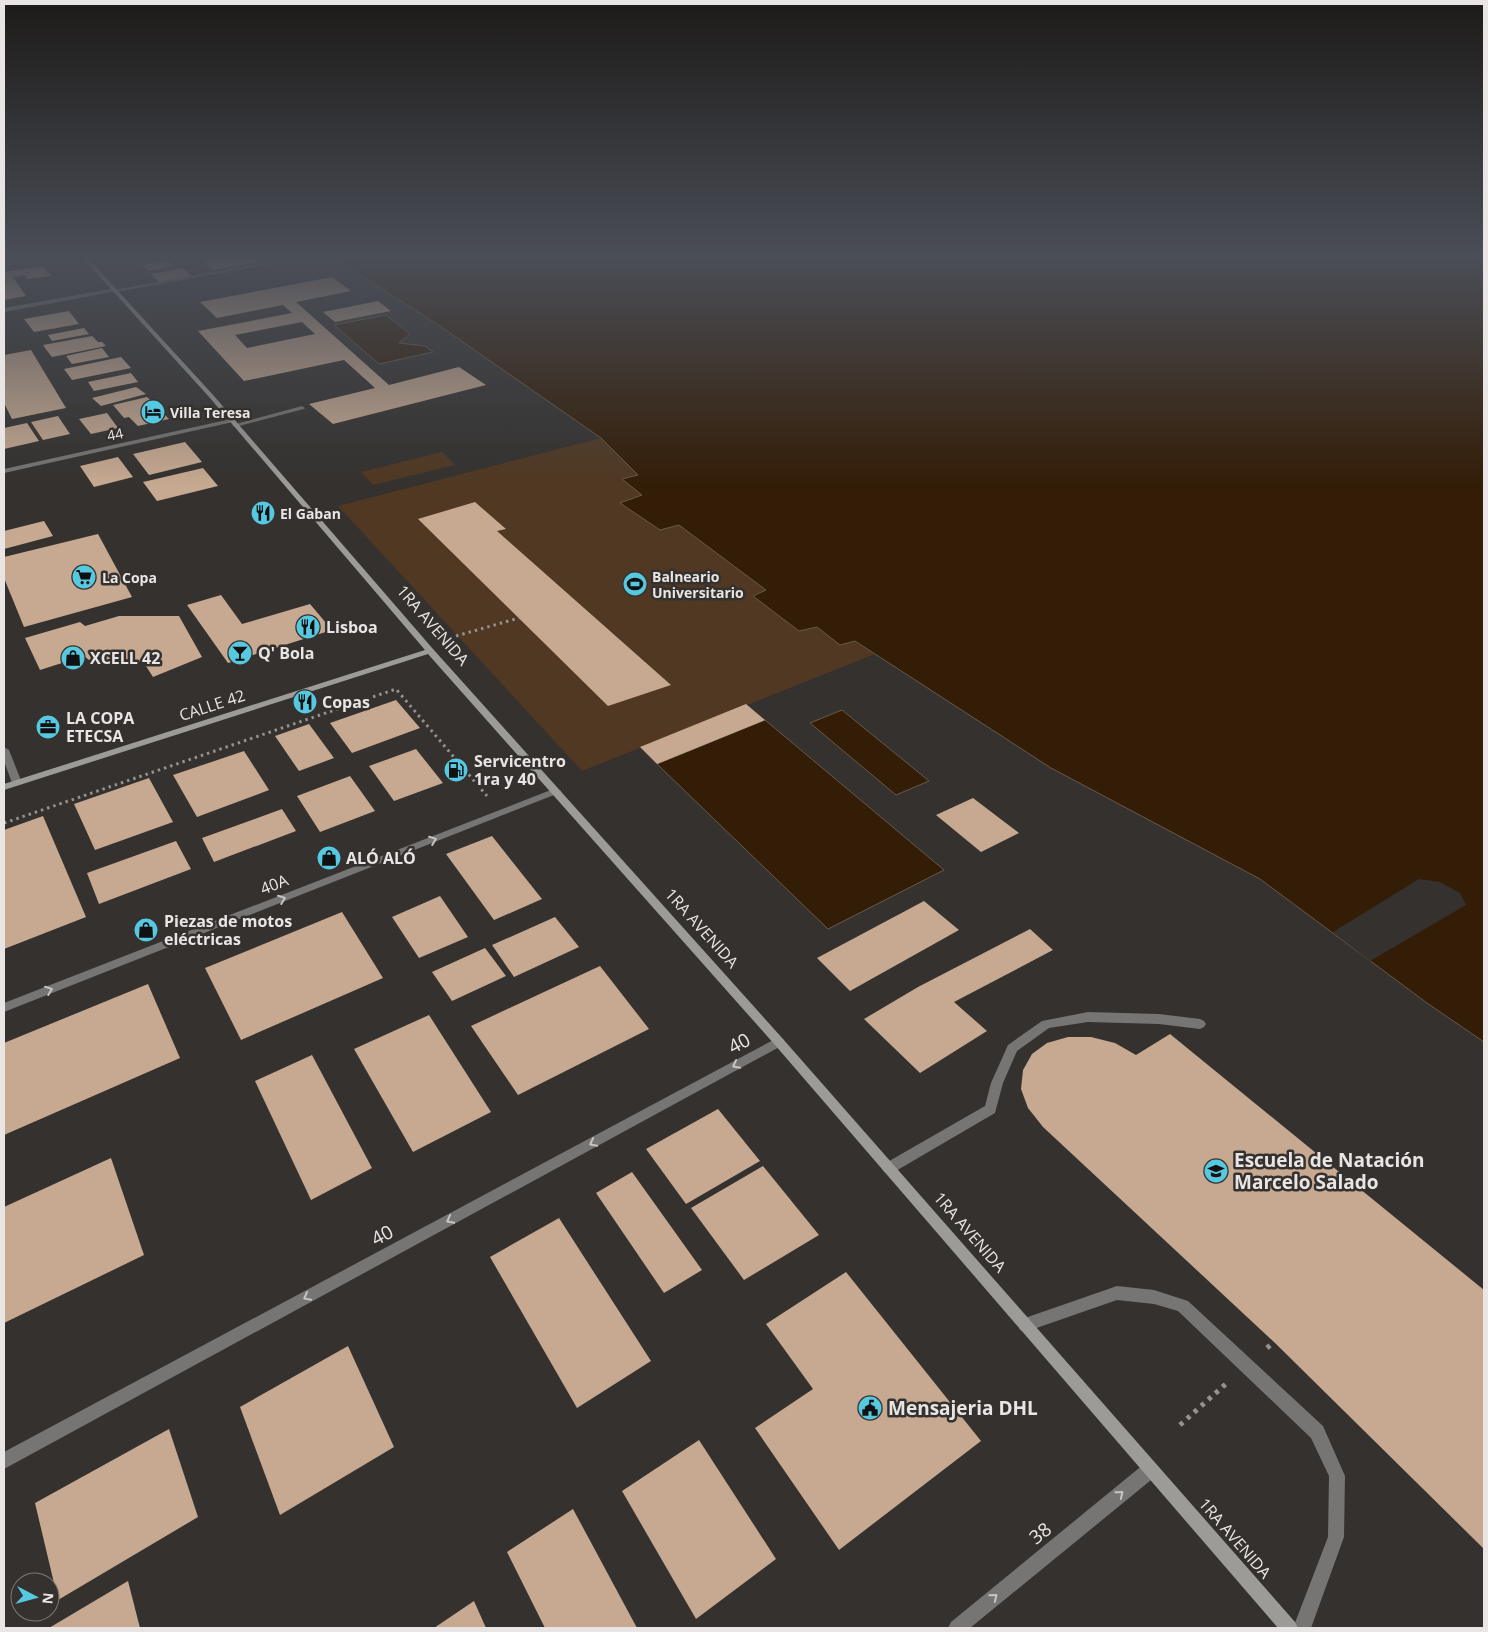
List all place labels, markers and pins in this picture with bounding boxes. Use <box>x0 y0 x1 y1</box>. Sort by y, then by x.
hotel icon: Villa Teresa <box>140 399 166 425</box>
place label: Villa Teresa <box>170 403 250 422</box>
restaurant icon: El Gaban <box>250 500 276 526</box>
place label: El Gaban <box>280 504 341 523</box>
supermarket icon: La Copa <box>71 564 97 590</box>
place label: Balneario Universitario <box>652 567 744 602</box>
place label: La Copa <box>102 568 157 587</box>
sports icon: Balneario Universitario <box>622 571 648 597</box>
restaurant icon: Lisboa <box>295 614 321 640</box>
place label: Lisboa <box>326 616 378 638</box>
bar icon: Q' Bola <box>227 640 253 666</box>
place label: Q' Bola <box>258 642 314 664</box>
shop icon: XCELL 42 <box>60 645 86 671</box>
place label: XCELL 42 <box>90 647 160 669</box>
restaurant icon: Copas <box>292 689 318 715</box>
place label: Copas <box>322 691 370 713</box>
place label: LA COPA ETECSA <box>66 707 135 747</box>
office icon: LA COPA ETECSA <box>35 714 61 740</box>
place label: Servicentro 1ra y 40 <box>474 750 566 790</box>
fuel station icon: Servicentro 1ra y 40 <box>443 757 469 783</box>
shop icon: ALÓ ALÓ <box>316 845 342 871</box>
place label: ALÓ ALÓ <box>346 847 416 869</box>
place label: Piezas de motos eléctricas <box>164 910 292 950</box>
shop icon: Piezas de motos eléctricas <box>133 917 159 943</box>
place label: Escuela de Natación Marcelo Salado <box>1234 1147 1424 1195</box>
school or university icon: Escuela de Natación Marcelo Salado <box>1203 1158 1229 1184</box>
public building icon: Mensajeria DHL <box>857 1395 883 1421</box>
place label: Mensajeria DHL <box>888 1395 1038 1421</box>

